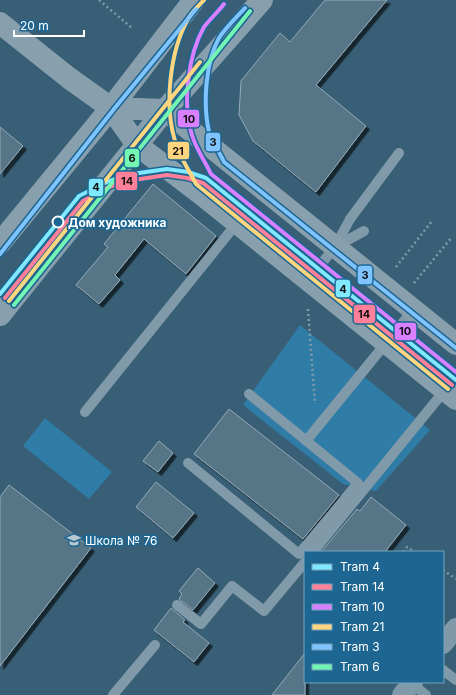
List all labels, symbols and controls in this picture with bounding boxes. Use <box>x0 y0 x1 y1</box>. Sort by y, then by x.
scale bar <box>14 12 84 38</box>
text: 20 m <box>20 18 49 33</box>
line badge: 10 <box>177 109 200 128</box>
text: 10 <box>183 112 195 126</box>
line badge: 3 <box>205 132 221 152</box>
text: 3 <box>209 135 217 149</box>
line badge: 21 <box>167 141 190 160</box>
text: 21 <box>172 144 184 158</box>
line badge: 6 <box>124 148 140 168</box>
text: 6 <box>128 151 136 165</box>
line badge: 14 <box>115 171 138 191</box>
text: 14 <box>121 174 133 188</box>
line badge: 4 <box>88 178 104 197</box>
text: 4 <box>92 180 100 194</box>
marker: Дом художника <box>51 215 65 229</box>
place label: Дом художника <box>68 215 166 230</box>
line badge: 3 <box>357 265 373 285</box>
text: 3 <box>361 268 369 282</box>
line badge: 4 <box>335 279 351 298</box>
text: 4 <box>339 282 347 296</box>
line badge: 14 <box>353 304 376 324</box>
text: 14 <box>358 307 370 321</box>
line badge: 10 <box>394 322 417 341</box>
text: 10 <box>399 324 411 338</box>
school or university icon: Школа № 76 <box>66 532 82 548</box>
place label: Школа № 76 <box>85 533 157 548</box>
legend <box>304 551 444 683</box>
text: Tram 4 <box>340 559 380 574</box>
text: Tram 14 <box>340 579 385 594</box>
text: Tram 10 <box>340 599 385 614</box>
text: Tram 21 <box>340 619 384 634</box>
text: Tram 3 <box>340 639 380 654</box>
text: Tram 6 <box>340 659 380 674</box>

